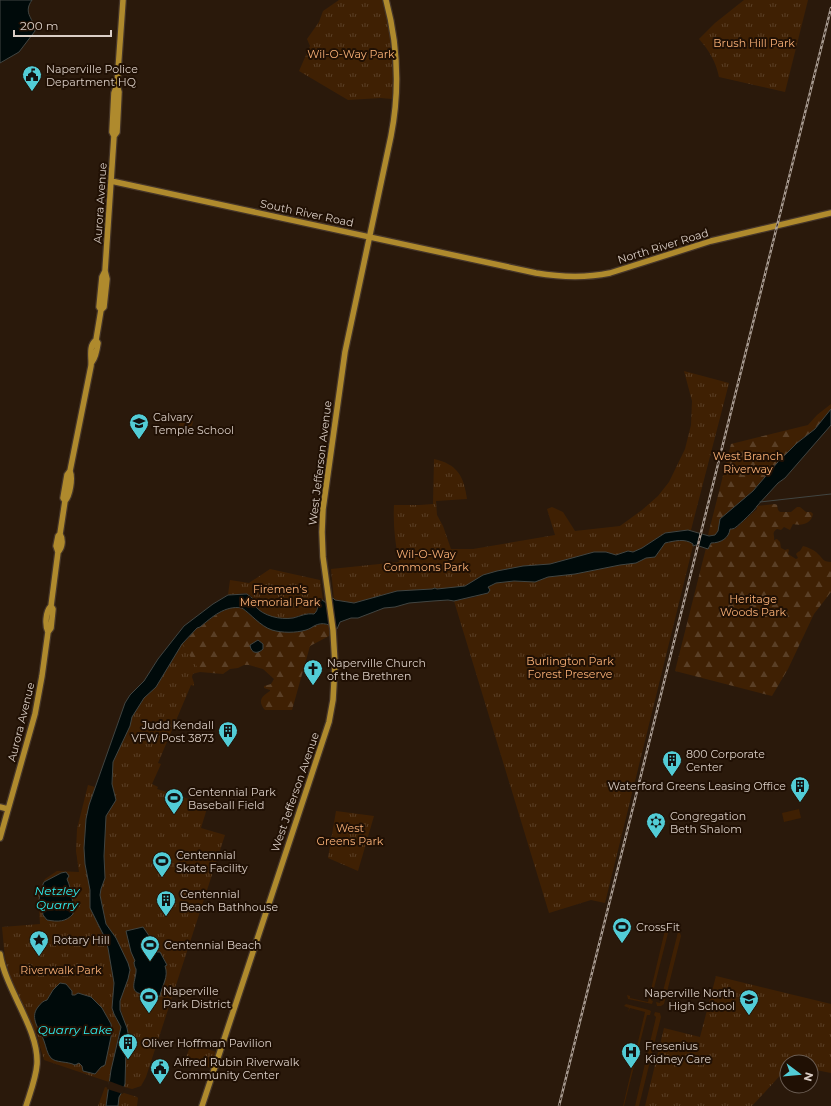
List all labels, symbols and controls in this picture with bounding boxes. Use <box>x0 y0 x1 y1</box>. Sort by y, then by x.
scale bar <box>14 12 111 38</box>
text: 200 m <box>20 18 59 33</box>
park label: Brush Hill Park <box>713 36 795 50</box>
park label: Wil-O-Way Park <box>307 47 395 61</box>
place label: Naperville Police Department HQ <box>46 62 138 89</box>
public building icon: Naperville Police Department HQ <box>21 64 43 92</box>
street label: Aurora Avenue <box>90 162 110 244</box>
street label: South River Road <box>259 196 355 230</box>
street label: North River Road <box>616 225 710 267</box>
street label: West Jefferson Avenue <box>305 399 335 526</box>
place label: Calvary Temple School <box>153 410 234 437</box>
school or university icon: Calvary Temple School <box>128 412 150 440</box>
park label: West Branch Riverway <box>713 449 783 476</box>
park label: Wil-O-Way Commons Park <box>383 547 469 574</box>
park label: Firemen's Memorial Park <box>240 582 321 609</box>
park label: Heritage Woods Park <box>720 592 787 619</box>
park label: Burlington Park Forest Preserve <box>526 654 614 681</box>
place label: Naperville Church of the Brethren <box>327 656 426 683</box>
church icon: Naperville Church of the Brethren <box>302 658 324 686</box>
street label: Aurora Avenue <box>4 681 38 763</box>
place label: Judd Kendall VFW Post 3873 <box>131 718 214 745</box>
building icon: Judd Kendall VFW Post 3873 <box>217 720 239 748</box>
street label: West Jefferson Avenue <box>268 730 322 854</box>
place label: 800 Corporate Center <box>686 747 765 774</box>
building icon: 800 Corporate Center <box>661 749 683 777</box>
building icon: Waterford Greens Leasing Office <box>789 775 811 803</box>
place label: Waterford Greens Leasing Office <box>608 779 786 793</box>
place label: Centennial Park Baseball Field <box>188 785 276 812</box>
sports icon: Centennial Park Baseball Field <box>163 787 185 815</box>
place label: Congregation Beth Shalom <box>670 809 746 836</box>
synagogue icon: Congregation Beth Shalom <box>645 811 667 839</box>
park label: West Greens Park <box>317 821 384 848</box>
place label: Centennial Skate Facility <box>176 848 248 875</box>
sports icon: Centennial Skate Facility <box>151 850 173 878</box>
water label: Netzley Quarry <box>35 883 81 912</box>
place label: Centennial Beach Bathhouse <box>180 887 278 914</box>
building icon: Centennial Beach Bathhouse <box>155 889 177 917</box>
sports icon: CrossFit <box>611 916 633 944</box>
place label: CrossFit <box>636 920 681 934</box>
place icon: Rotary Hill <box>28 929 50 957</box>
place label: Rotary Hill <box>53 933 110 947</box>
sports icon: Centennial Beach <box>139 934 161 962</box>
place label: Centennial Beach <box>164 938 262 952</box>
park label: Riverwalk Park <box>20 963 102 977</box>
place label: Naperville Park District <box>163 984 231 1011</box>
sports icon: Naperville Park District <box>138 986 160 1014</box>
place label: Naperville North High School <box>644 986 735 1013</box>
school or university icon: Naperville North High School <box>738 988 760 1016</box>
water label: Quarry Lake <box>38 1022 112 1037</box>
building icon: Oliver Hoffman Pavilion <box>117 1032 139 1060</box>
place label: Oliver Hoffman Pavilion <box>142 1036 272 1050</box>
place label: Fresenius Kidney Care <box>645 1039 712 1066</box>
hospital icon: Fresenius Kidney Care <box>620 1041 642 1069</box>
north arrow <box>779 1054 819 1094</box>
place label: Alfred Rubin Riverwalk Community Center <box>174 1055 300 1082</box>
public building icon: Alfred Rubin Riverwalk Community Center <box>149 1057 171 1085</box>
text: N <box>801 1071 817 1083</box>

